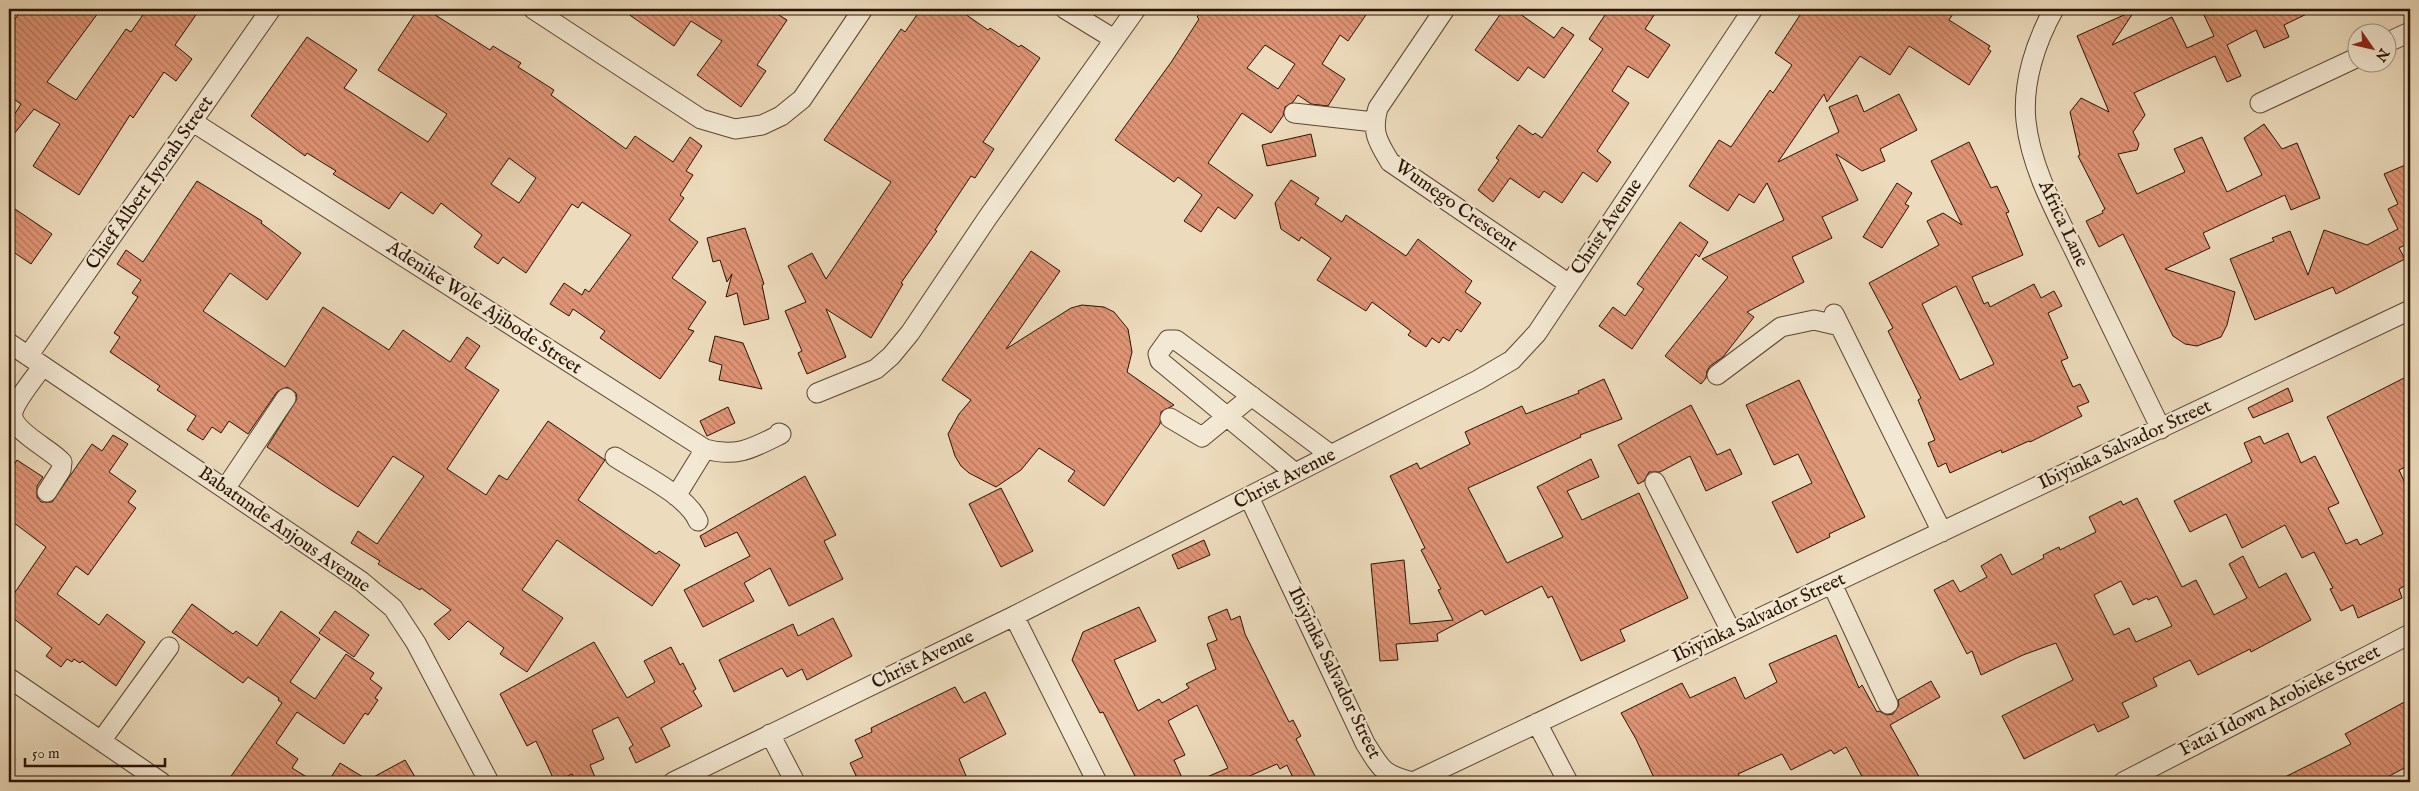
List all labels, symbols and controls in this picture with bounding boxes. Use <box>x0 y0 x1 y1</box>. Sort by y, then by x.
north arrow <box>2346 22 2396 72</box>
text: N <box>2371 44 2393 65</box>
street label: Chief Albert Iyorah Street <box>81 91 219 274</box>
street label: Wumego Crescent <box>1390 155 1523 258</box>
street label: Christ Avenue <box>1566 174 1648 280</box>
street label: Africa Lane <box>2032 176 2094 271</box>
street label: Adenike Wole Ajibode Street <box>381 235 587 380</box>
street label: Ibiyinka Salvador Street <box>2035 394 2216 496</box>
street label: Christ Avenue <box>1230 443 1340 515</box>
street label: Babatunde Anjous Avenue <box>193 461 375 599</box>
street label: Ibiyinka Salvador Street <box>1669 567 1850 669</box>
street label: Ibiyinka Salvador Street <box>1282 583 1386 763</box>
street label: Christ Avenue <box>868 625 978 695</box>
street label: Fatai Idowu Arobieke Street <box>2175 640 2385 762</box>
scale bar <box>25 736 165 768</box>
text: 50 m <box>32 744 60 763</box>

